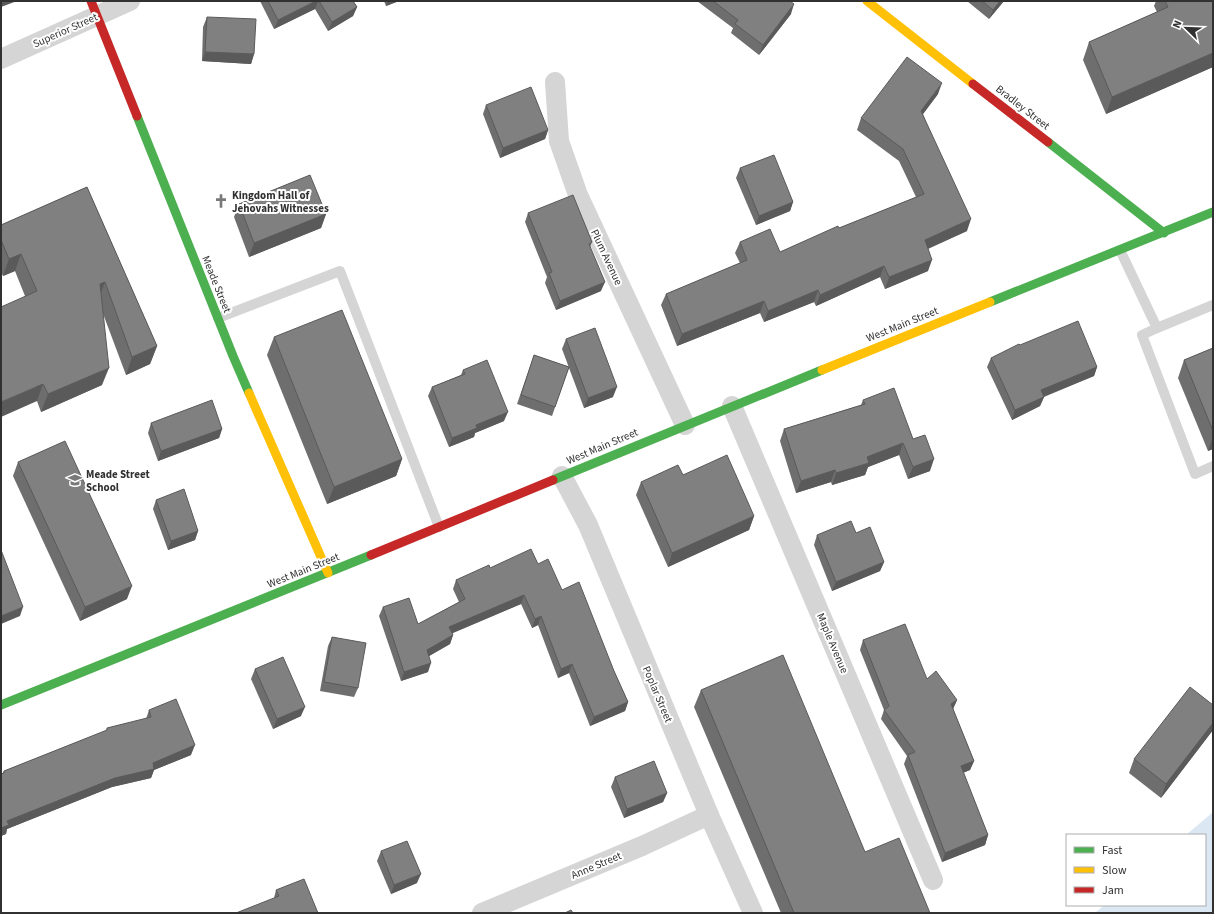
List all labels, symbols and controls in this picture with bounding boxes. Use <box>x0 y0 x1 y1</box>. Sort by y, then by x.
north arrow <box>1166 8 1206 48</box>
street label: Superior Street <box>30 9 100 51</box>
text: N <box>1169 18 1186 31</box>
street label: Bradley Street <box>993 82 1053 133</box>
place label: Kingdom Hall of Jehovahs Witnesses <box>232 188 329 216</box>
church icon: Kingdom Hall of Jehovahs Witnesses <box>213 193 229 209</box>
street label: Plum Avenue <box>587 227 626 288</box>
street label: Meade Street <box>198 253 235 315</box>
street label: West Main Street <box>864 303 941 346</box>
street label: West Main Street <box>564 425 641 468</box>
place label: Meade Street School <box>86 467 151 495</box>
school or university icon: Meade Street School <box>67 472 83 488</box>
street label: West Main Street <box>265 549 342 592</box>
street label: Maple Avenue <box>813 611 852 676</box>
street label: Poplar Street <box>639 664 676 725</box>
legend <box>1066 834 1206 906</box>
text: Fast <box>1102 842 1122 859</box>
street label: Anne Street <box>569 848 624 883</box>
text: Slow <box>1102 862 1127 879</box>
text: Jam <box>1102 882 1124 899</box>

